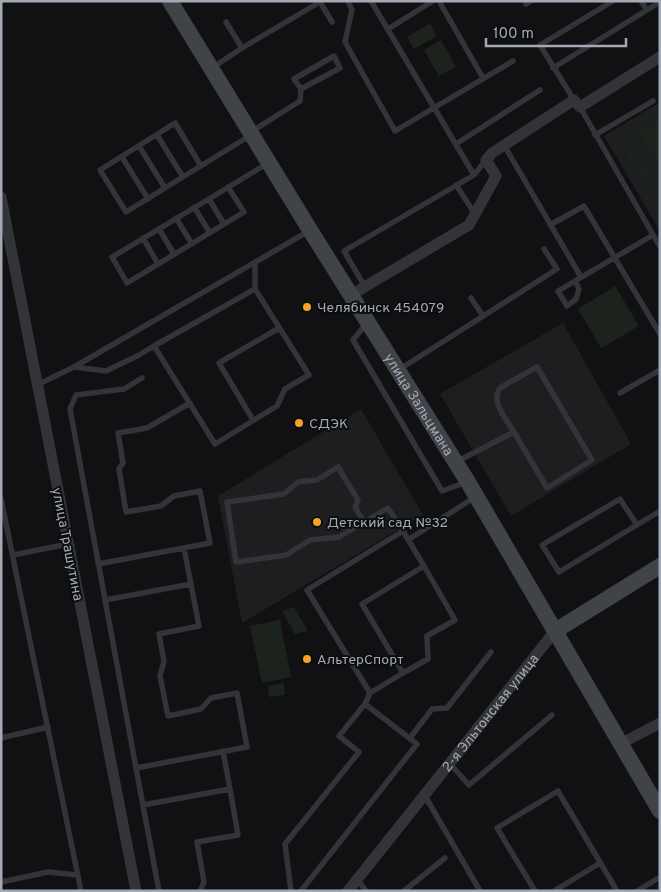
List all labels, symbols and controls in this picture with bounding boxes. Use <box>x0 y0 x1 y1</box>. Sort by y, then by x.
scale bar <box>486 15 626 47</box>
text: 100 m <box>493 25 534 44</box>
place label: Челябинск 454079 <box>317 300 444 317</box>
marker: Челябинск 454079 <box>301 301 313 313</box>
street label: улица Зальцмана <box>380 351 456 459</box>
place label: СДЭК <box>309 416 348 433</box>
marker: СДЭК <box>293 417 305 429</box>
street label: улица Трашутина <box>47 486 86 602</box>
place label: Детский сад №32 <box>327 515 448 532</box>
marker: Детский сад №32 <box>311 516 323 528</box>
street label: 2-я Эльтонская улица <box>439 651 543 776</box>
place label: АльтерСпорт <box>317 652 404 669</box>
marker: АльтерСпорт <box>301 653 313 665</box>

